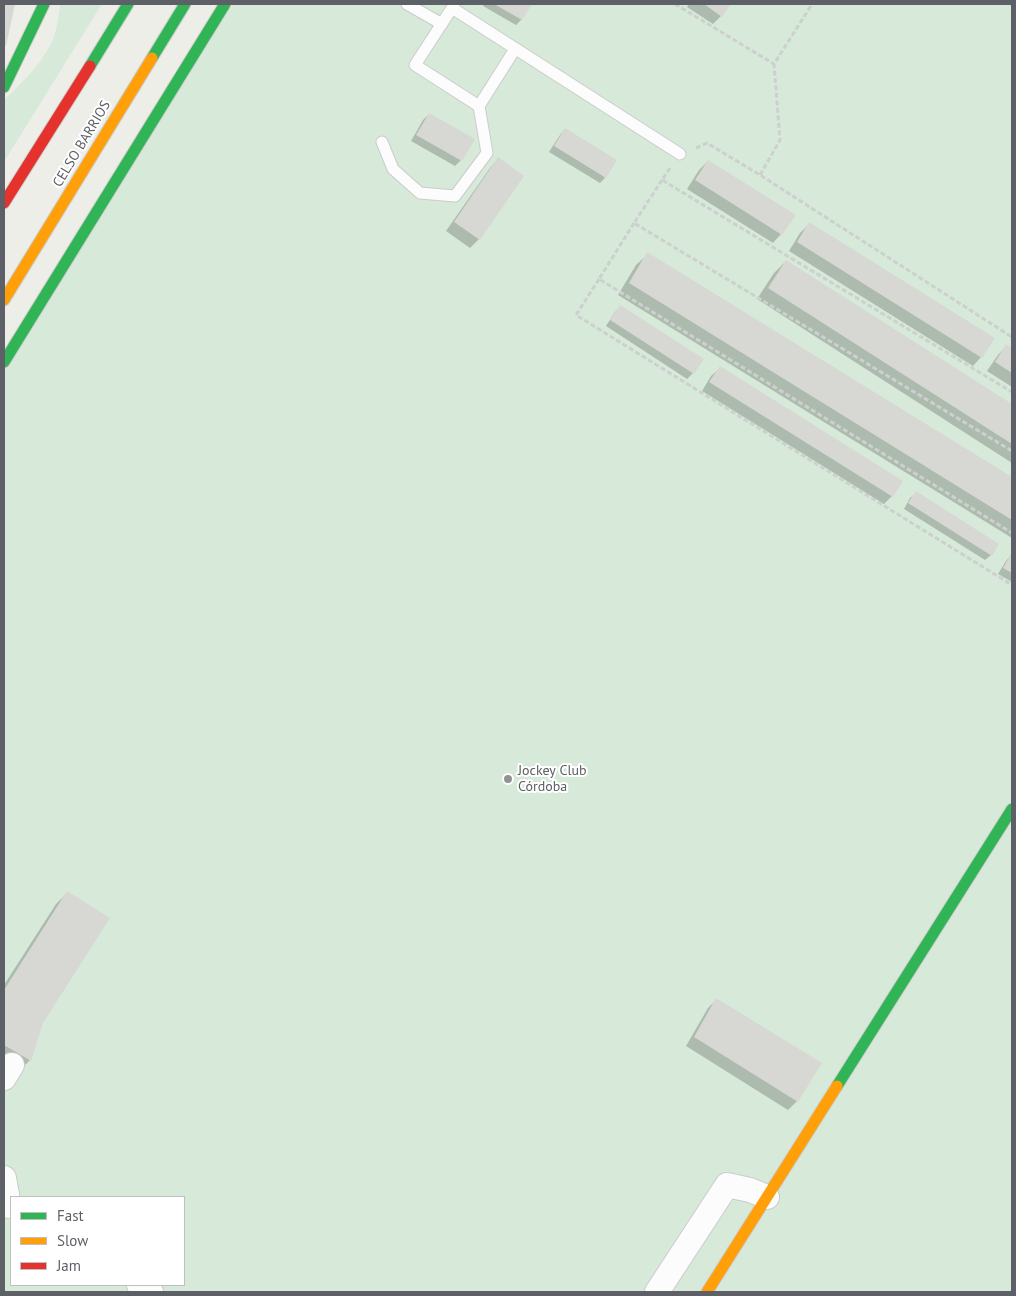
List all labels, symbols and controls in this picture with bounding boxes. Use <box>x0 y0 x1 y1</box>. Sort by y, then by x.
street label: CELSO BARRIOS <box>50 98 114 190</box>
place label: Jockey Club Córdoba <box>518 763 587 796</box>
marker: Jockey Club Córdoba <box>502 773 514 785</box>
legend <box>10 1196 185 1286</box>
text: Fast <box>57 1206 84 1225</box>
text: Slow <box>57 1231 88 1250</box>
text: Jam <box>57 1256 81 1275</box>

